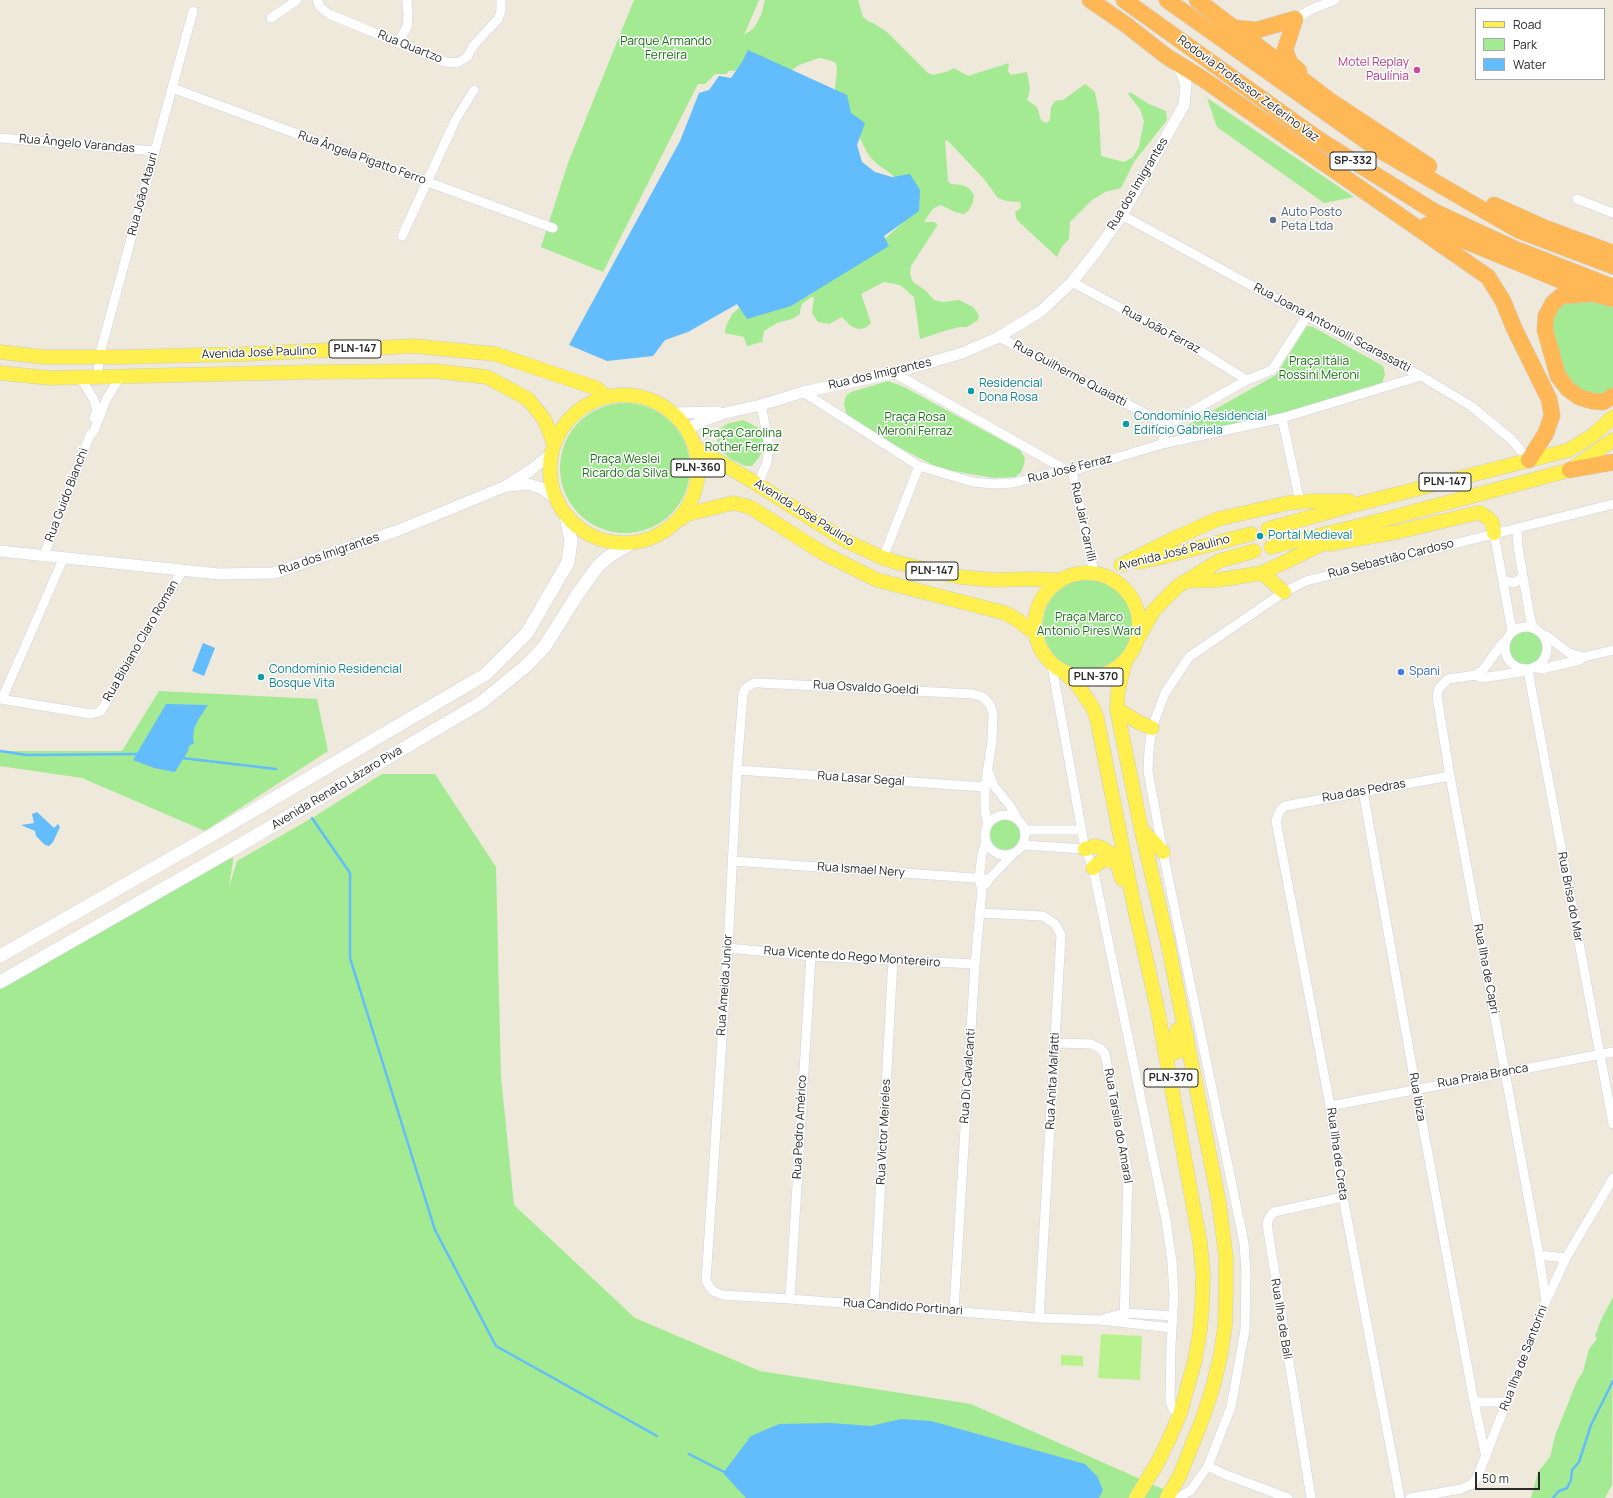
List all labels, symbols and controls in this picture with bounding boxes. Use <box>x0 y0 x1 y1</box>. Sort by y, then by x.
legend <box>1475 8 1605 80</box>
text: Road <box>1513 16 1541 33</box>
street label: Rua Quartzo <box>376 28 444 66</box>
street label: Rodovia Professor Zeferino Vaz <box>1174 33 1322 145</box>
park label: Parque Armando Ferreira <box>620 35 712 63</box>
text: Park <box>1513 36 1537 53</box>
place label: Motel Replay Paulínia <box>1338 56 1409 84</box>
text: Water <box>1513 56 1546 73</box>
marker: Motel Replay Paulínia <box>1412 65 1422 75</box>
street label: Rua Ângela Pigatto Ferro <box>296 128 428 188</box>
street label: Rua Ângelo Varandas <box>18 132 136 156</box>
street label: Rua dos Imigrantes <box>1105 135 1171 233</box>
street label: Rua João Atauri <box>125 151 161 237</box>
road number: SP-332 <box>1330 152 1376 170</box>
place label: Auto Posto Peta Ltda <box>1281 206 1342 234</box>
marker: Auto Posto Peta Ltda <box>1268 215 1278 225</box>
street label: Rua Joana Antoniolli Scarassatti <box>1251 280 1413 376</box>
street label: Rua João Ferraz <box>1119 303 1203 357</box>
street label: Rua Guilherme Quaiatti <box>1011 338 1129 410</box>
road number: PLN-147 <box>329 340 381 358</box>
street label: Avenida José Paulino <box>201 344 317 362</box>
street label: Rua dos Imigrantes <box>827 355 933 393</box>
park label: Praça Itália Rossini Meroni <box>1279 355 1359 383</box>
place label: Residencial Dona Rosa <box>979 377 1042 405</box>
marker: Residencial Dona Rosa <box>966 386 976 396</box>
place label: Condomínio Residencial Edifício Gabriela <box>1134 410 1267 438</box>
park label: Praça Rosa Meroni Ferraz <box>877 411 953 439</box>
marker: Condomínio Residencial Edifício Gabriela <box>1121 419 1131 429</box>
park label: Praça Carolina Rother Ferraz <box>702 427 782 455</box>
street label: Rua Guido Bianchi <box>42 446 92 544</box>
street label: Rua José Ferraz <box>1026 452 1114 486</box>
park label: Praça Weslei Ricardo da Silva <box>582 453 668 481</box>
road number: PLN-360 <box>671 459 725 477</box>
road number: PLN-147 <box>1419 473 1471 491</box>
street label: Avenida José Paulino <box>752 476 856 550</box>
street label: Rua Jair Carrilli <box>1068 481 1098 563</box>
place label: Portal Medieval <box>1268 529 1352 543</box>
street label: Rua dos Imigrantes <box>277 530 381 578</box>
marker: Portal Medieval <box>1255 531 1265 541</box>
street label: Avenida José Paulino <box>1117 532 1231 574</box>
street label: Rua Sebastião Cardoso <box>1327 536 1455 582</box>
road number: PLN-147 <box>906 562 958 580</box>
street label: Rua Bibiano Claro Roman <box>100 578 182 704</box>
park label: Praça Marco Antonio Pires Ward <box>1037 611 1141 639</box>
place label: Condomínio Residencial Bosque Vita <box>269 663 402 691</box>
place label: Spani <box>1409 665 1440 679</box>
marker: Spani <box>1396 667 1406 677</box>
road number: PLN-370 <box>1069 668 1123 686</box>
marker: Condomínio Residencial Bosque Vita <box>256 672 266 682</box>
street label: Rua Osvaldo Goeldi <box>813 678 919 698</box>
street label: Avenida Renato Lázaro Piva <box>269 743 405 833</box>
street label: Rua Lasar Segal <box>817 769 905 789</box>
street label: Rua das Pedras <box>1321 777 1407 805</box>
street label: Rua Brisa do Mar <box>1554 851 1586 943</box>
street label: Rua Ismael Nery <box>817 860 905 880</box>
street label: Rua Ilha de Capri <box>1470 923 1502 1015</box>
street label: Rua Ameida Junior <box>714 934 736 1036</box>
street label: Rua Vicente do Rego Montereiro <box>763 944 941 970</box>
street label: Rua Di Cavalcanti <box>957 1028 979 1124</box>
street label: Rua Anita Malfatti <box>1043 1032 1063 1130</box>
street label: Rua Praia Branca <box>1436 1061 1530 1091</box>
street label: Rua Tarsila do Amaral <box>1101 1067 1135 1185</box>
road number: PLN-370 <box>1144 1069 1198 1087</box>
street label: Rua Ibiza <box>1406 1072 1428 1122</box>
street label: Rua Pedro Américo <box>790 1075 810 1179</box>
street label: Rua Victor Meireles <box>874 1079 894 1185</box>
street label: Rua Ilha de Creta <box>1323 1107 1351 1201</box>
street label: Rua Ilha de Bali <box>1267 1278 1295 1360</box>
street label: Rua Candido Portinari <box>843 1296 963 1318</box>
street label: Rua Ilha de Santorini <box>1497 1303 1551 1413</box>
scale bar <box>1477 1464 1542 1490</box>
text: 50 m <box>1482 1470 1509 1487</box>

